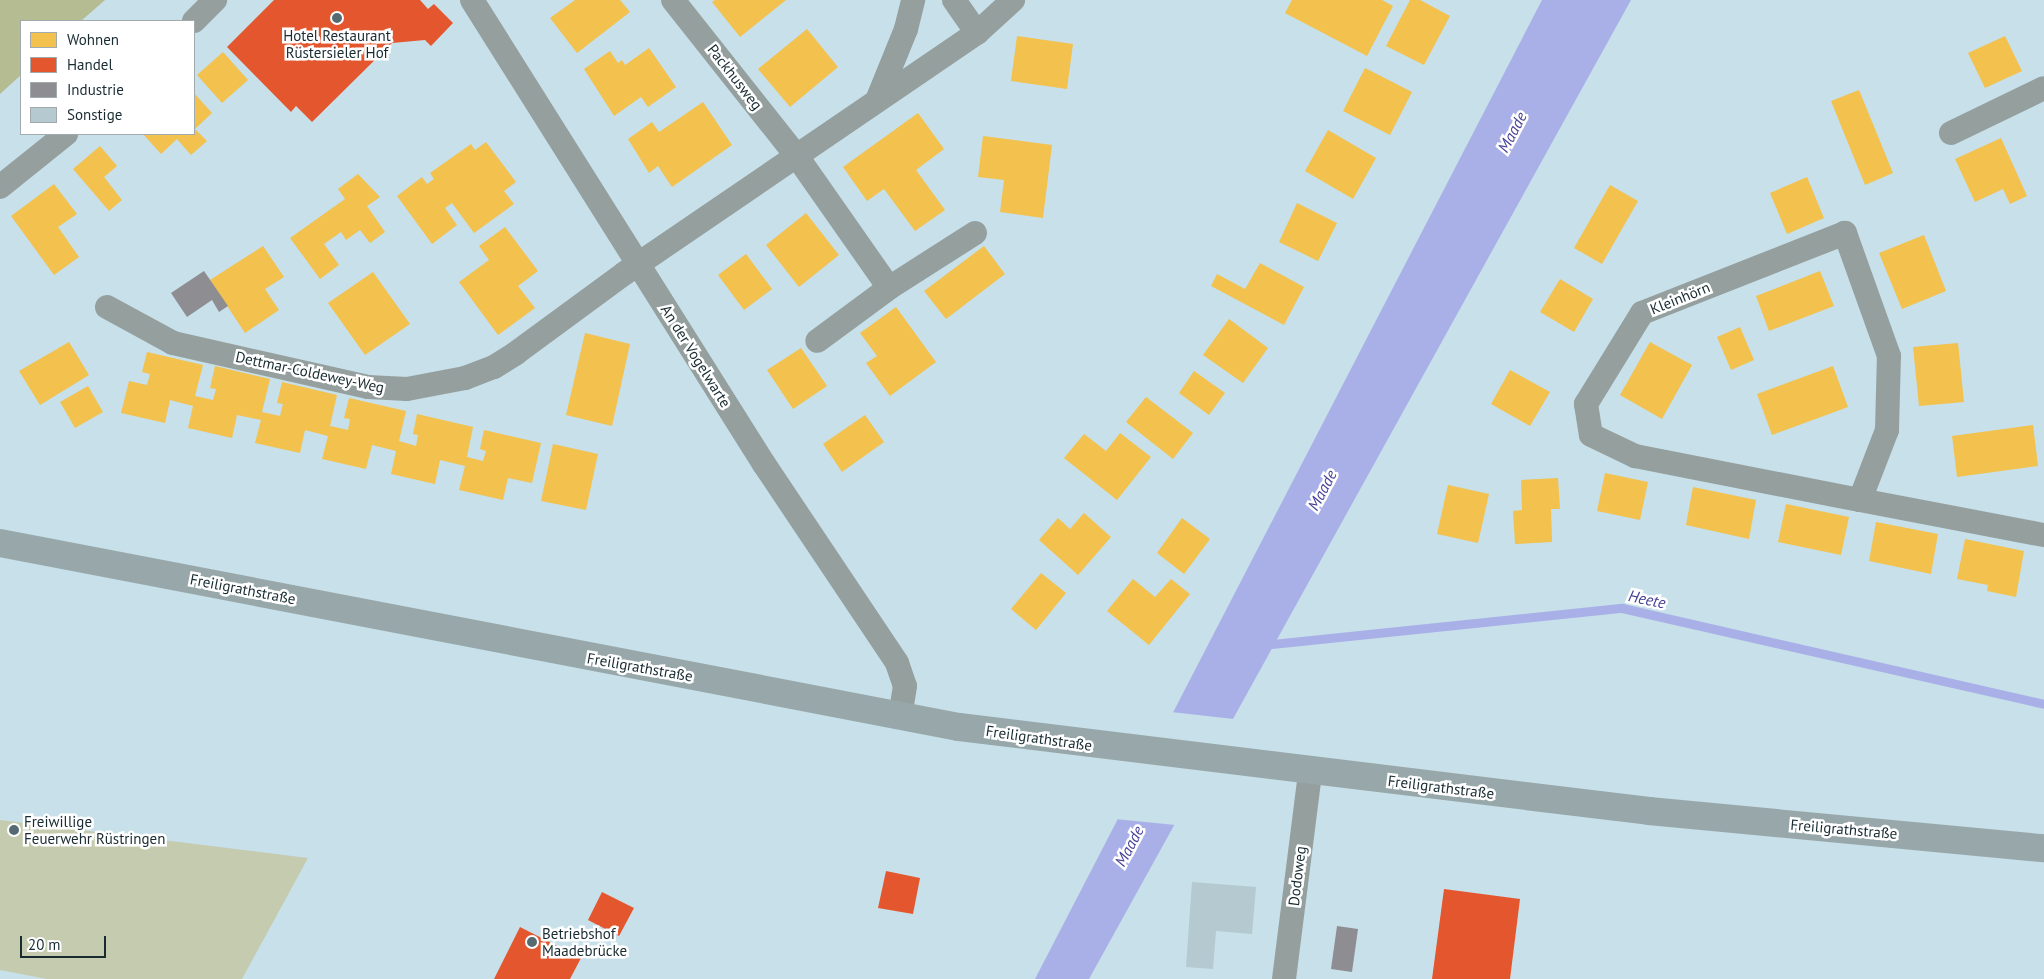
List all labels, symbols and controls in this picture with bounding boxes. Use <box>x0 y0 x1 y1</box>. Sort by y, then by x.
marker: Hotel Restaurant Rüstersieler Hof <box>331 12 343 24</box>
legend <box>20 20 195 135</box>
place label: Hotel Restaurant Rüstersieler Hof <box>283 26 391 61</box>
text: Wohnen <box>67 30 119 49</box>
street label: Packhusweg <box>704 41 766 113</box>
text: Handel <box>67 55 113 74</box>
text: Industrie <box>67 80 124 99</box>
text: Sonstige <box>67 105 122 124</box>
water label: Maade <box>1493 108 1531 156</box>
street label: Kleinhörn <box>1647 278 1713 318</box>
street label: An der Vogelwarte <box>657 301 735 411</box>
street label: Dettmar-Coldewey-Weg <box>234 347 386 397</box>
water label: Maade <box>1303 466 1341 514</box>
street label: Freiligrathstraße <box>189 570 297 608</box>
water label: Heete <box>1627 586 1667 612</box>
street label: Freiligrathstraße <box>586 649 694 685</box>
street label: Freiligrathstraße <box>985 722 1093 754</box>
street label: Freiligrathstraße <box>1387 772 1495 802</box>
place label: Freiwillige Feuerwehr Rüstringen <box>24 812 165 847</box>
street label: Freiligrathstraße <box>1790 815 1898 843</box>
water label: Maade <box>1110 822 1148 870</box>
marker: Freiwillige Feuerwehr Rüstringen <box>8 824 20 836</box>
street label: Dodoweg <box>1284 845 1310 907</box>
place label: Betriebshof Maadebrücke <box>542 924 627 959</box>
scale bar <box>22 926 109 958</box>
text: 20 m <box>28 935 61 954</box>
marker: Betriebshof Maadebrücke <box>526 936 538 948</box>

